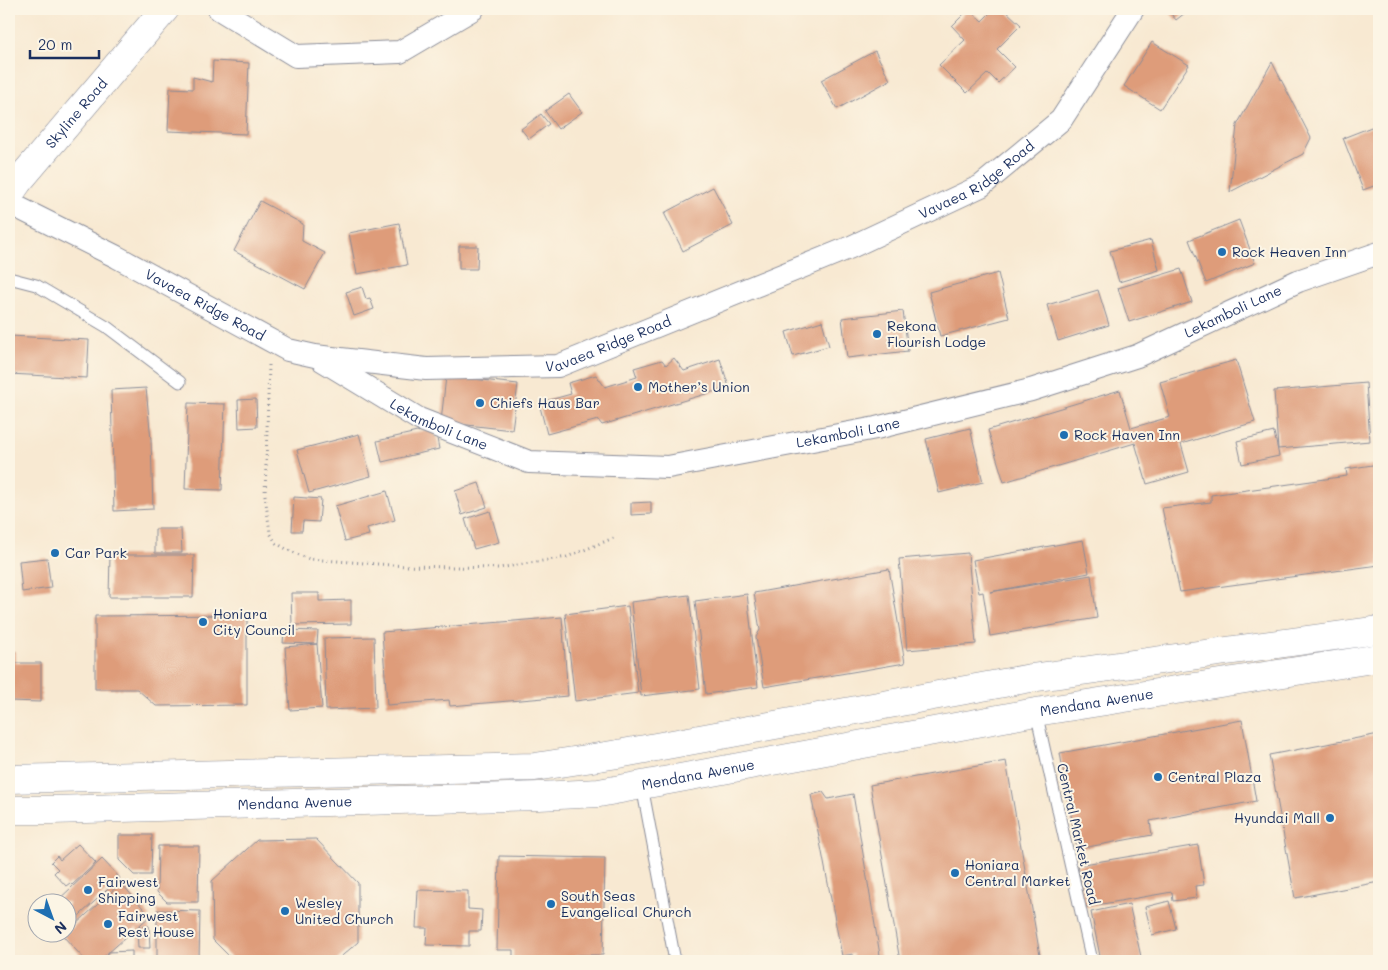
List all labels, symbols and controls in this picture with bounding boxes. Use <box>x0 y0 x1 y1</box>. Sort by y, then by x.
scale bar <box>30 28 99 60</box>
text: 20 m <box>38 34 72 54</box>
street label: Skyline Road <box>41 74 111 152</box>
street label: Vavaea Ridge Road <box>915 136 1038 223</box>
place label: Rock Heaven Inn <box>1232 242 1347 261</box>
marker: Rock Heaven Inn <box>1216 246 1228 258</box>
street label: Vavaea Ridge Road <box>142 264 269 345</box>
street label: Lekamboli Lane <box>1181 280 1284 342</box>
street label: Vavaea Ridge Road <box>545 311 674 376</box>
place label: Rekona Flourish Lodge <box>887 316 986 351</box>
marker: Rekona Flourish Lodge <box>871 328 883 340</box>
place label: Mother’s Union <box>648 377 750 396</box>
marker: Mother’s Union <box>632 381 644 393</box>
place label: Chiefs Haus Bar <box>490 393 600 412</box>
street label: Lekamboli Lane <box>387 394 491 454</box>
marker: Chiefs Haus Bar <box>474 397 486 409</box>
street label: Lekamboli Lane <box>794 412 902 452</box>
place label: Rock Haven Inn <box>1074 425 1180 444</box>
marker: Rock Haven Inn <box>1058 429 1070 441</box>
place label: Car Park <box>65 543 127 562</box>
marker: Car Park <box>49 547 61 559</box>
place label: Honiara City Council <box>213 604 295 639</box>
marker: Honiara City Council <box>197 616 209 628</box>
street label: Mendana Avenue <box>1038 684 1155 720</box>
street label: Mendana Avenue <box>640 754 756 794</box>
street label: Central Market Road <box>1053 761 1104 907</box>
place label: Central Plaza <box>1168 767 1262 786</box>
marker: Central Plaza <box>1152 771 1164 783</box>
street label: Mendana Avenue <box>237 791 352 814</box>
place label: Hyundai Mall <box>1234 808 1320 827</box>
marker: Hyundai Mall <box>1324 812 1336 824</box>
place label: Honiara Central Market <box>965 855 1071 890</box>
marker: Honiara Central Market <box>949 867 961 879</box>
place label: Fairwest Shipping <box>98 872 158 907</box>
marker: Fairwest Shipping <box>82 884 94 896</box>
place label: South Seas Evangelical Church <box>561 886 691 921</box>
north arrow <box>28 892 78 942</box>
place label: Wesley United Church <box>295 893 393 928</box>
marker: South Seas Evangelical Church <box>545 898 557 910</box>
marker: Wesley United Church <box>279 905 291 917</box>
place label: Fairwest Rest House <box>118 906 195 941</box>
text: N <box>51 918 71 939</box>
marker: Fairwest Rest House <box>102 918 114 930</box>

